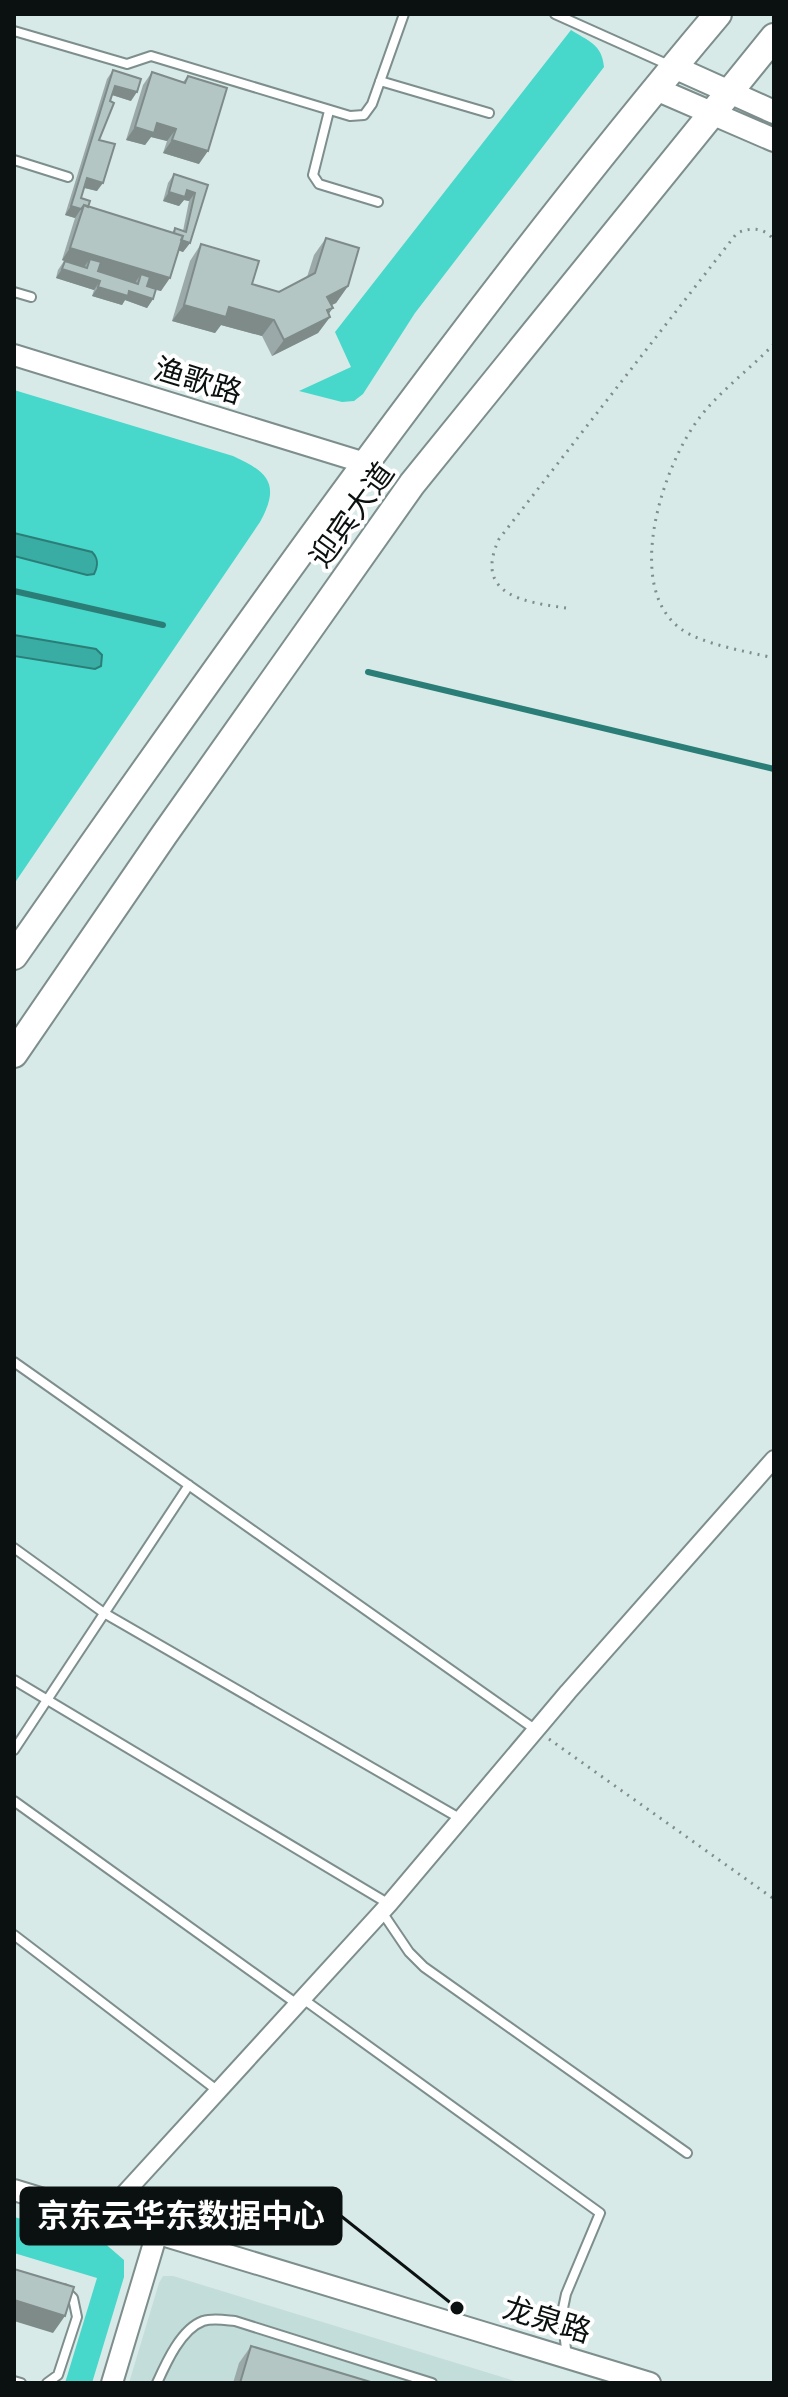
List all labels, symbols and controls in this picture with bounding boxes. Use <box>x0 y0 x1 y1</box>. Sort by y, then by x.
street label: 渔歌路 <box>150 350 247 411</box>
street label: 迎宾大道 <box>301 455 402 574</box>
callout: 京东云华东数据中心 <box>21 2188 341 2244</box>
text: 京东云华东数据中心 <box>37 2197 325 2235</box>
street label: 龙泉路 <box>499 2289 596 2350</box>

